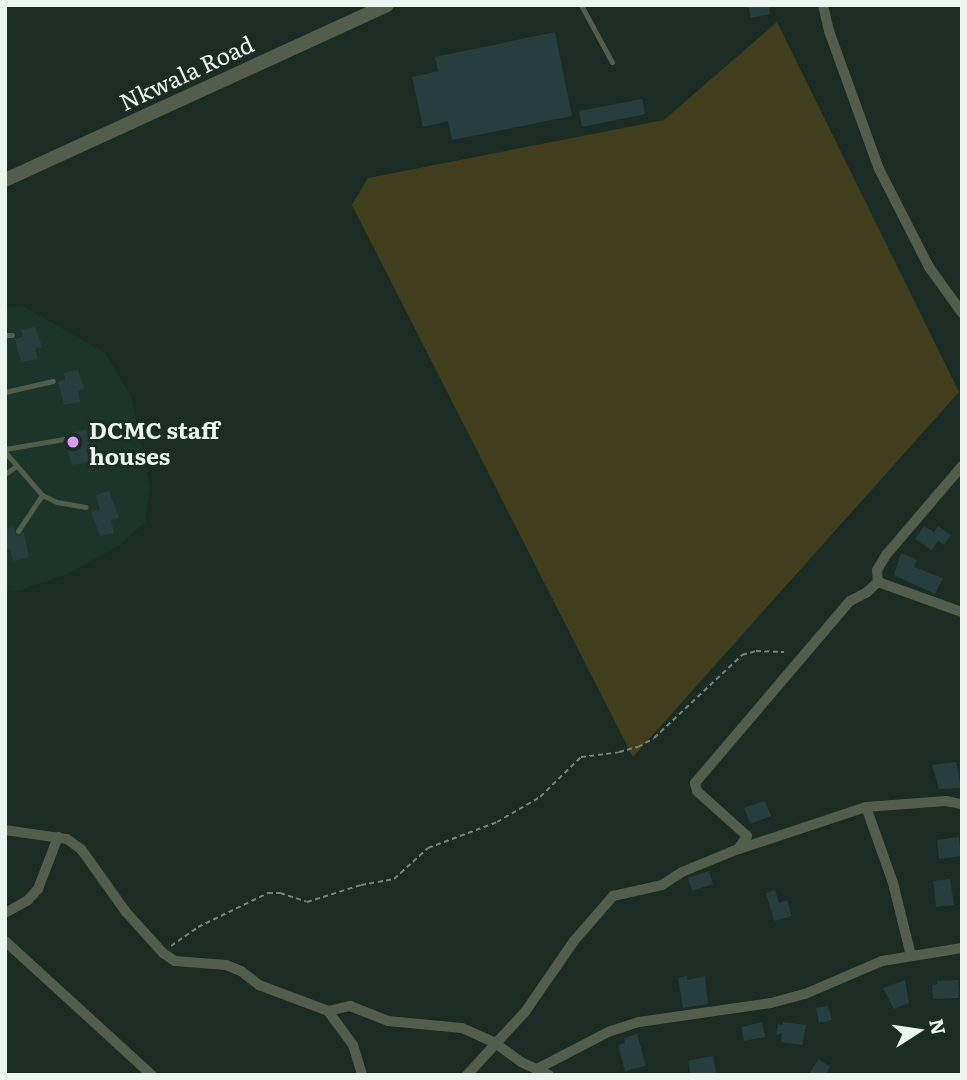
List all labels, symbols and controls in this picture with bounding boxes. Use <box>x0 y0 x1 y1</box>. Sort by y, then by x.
street label: Nkwala Road <box>114 29 258 115</box>
place label: DCMC staff houses <box>89 415 220 469</box>
marker: DCMC staff houses <box>63 432 83 452</box>
north arrow <box>883 996 953 1066</box>
text: N <box>923 1016 954 1037</box>

